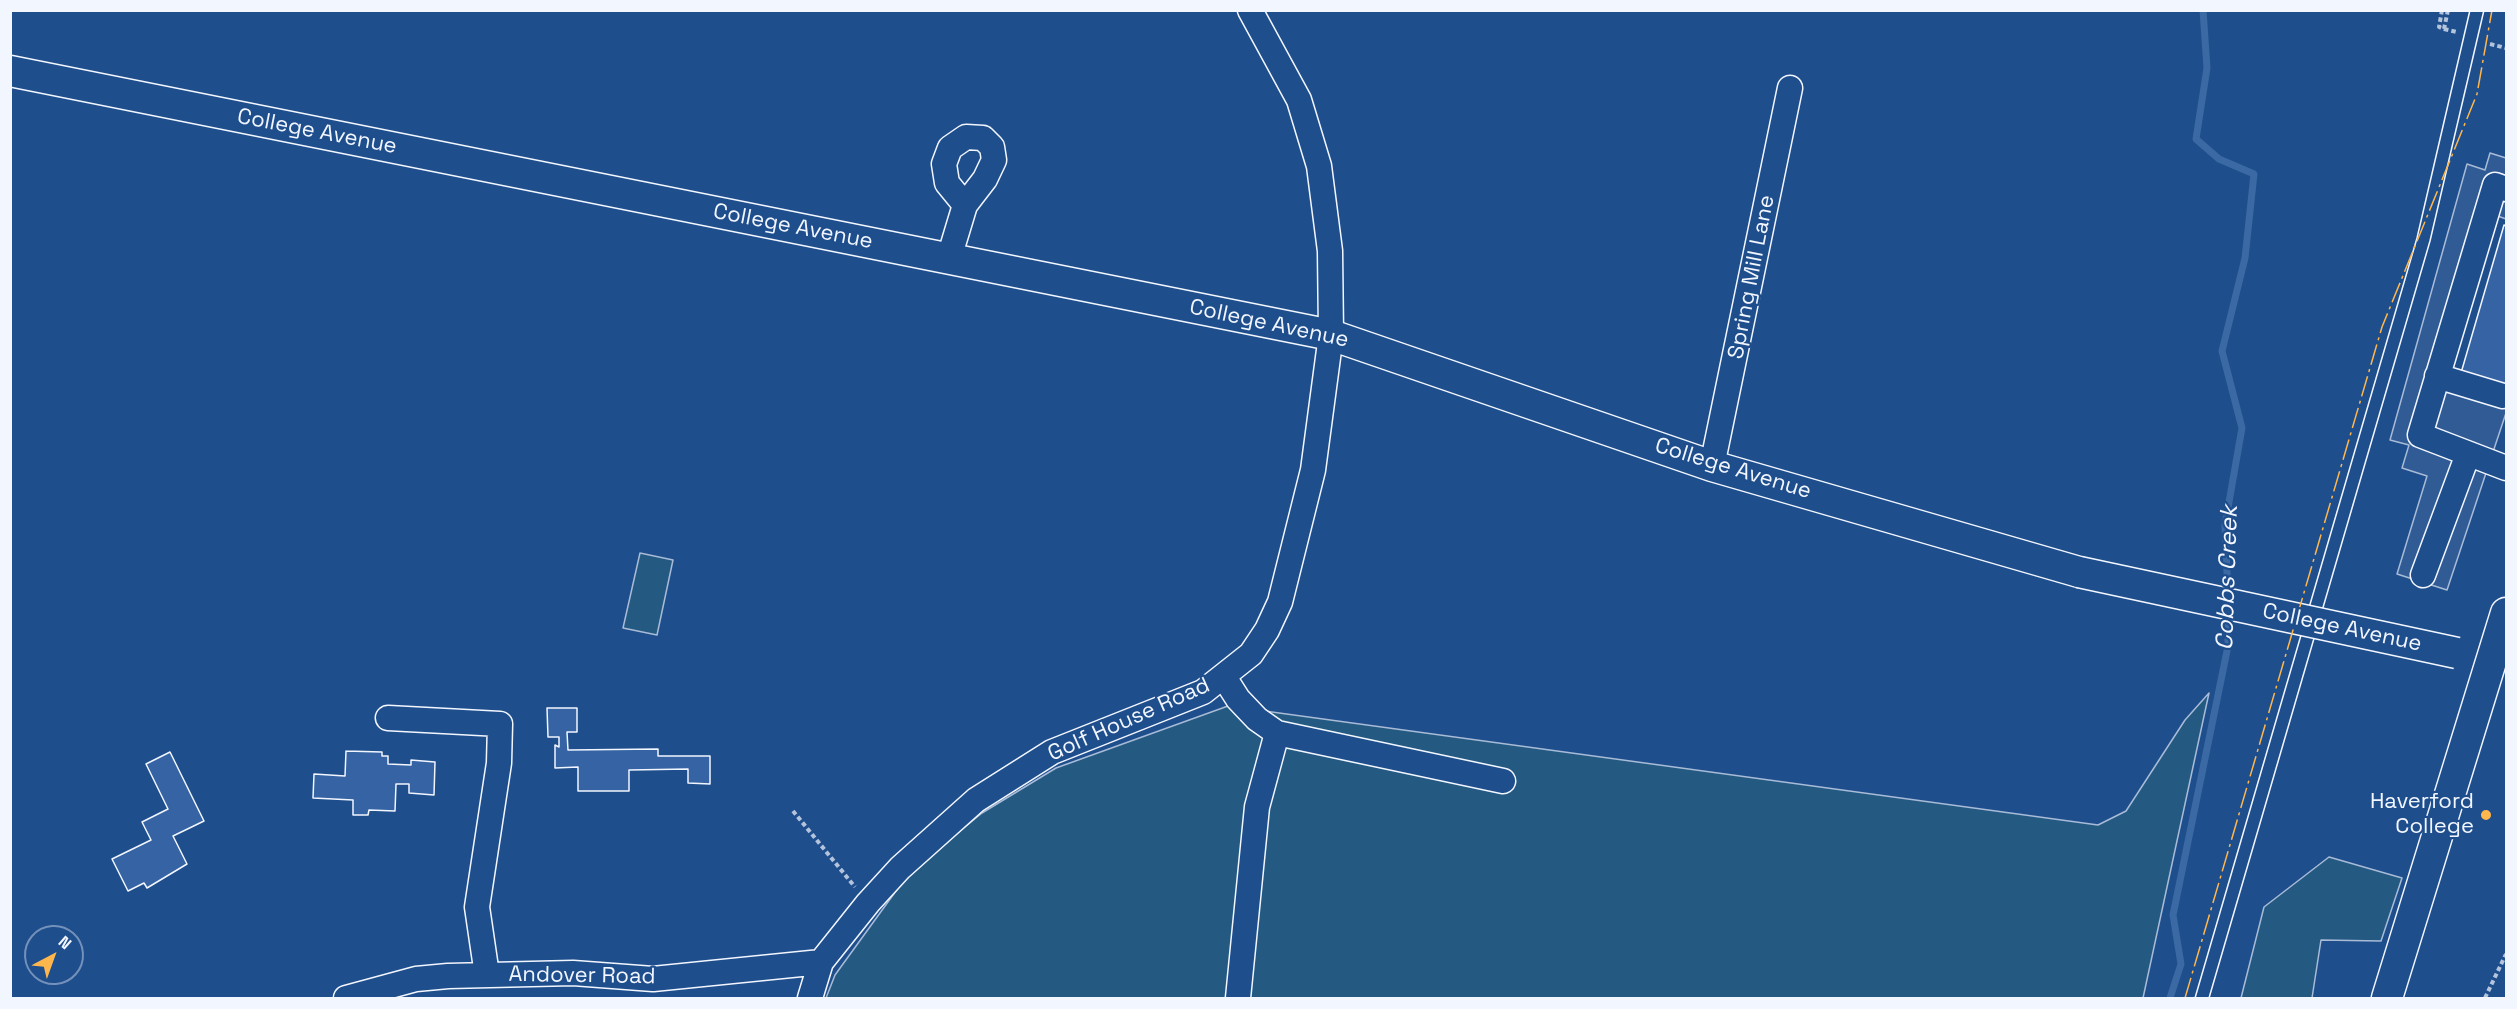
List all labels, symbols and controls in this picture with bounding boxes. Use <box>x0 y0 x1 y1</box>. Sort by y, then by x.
street label: College Avenue <box>235 104 399 160</box>
street label: Spring Mill Lane <box>1723 193 1781 361</box>
street label: College Avenue <box>711 199 875 255</box>
street label: College Avenue <box>1187 294 1351 354</box>
street label: College Avenue <box>1652 433 1814 505</box>
water label: Cobbs Creek <box>2211 505 2245 651</box>
street label: College Avenue <box>2260 598 2424 658</box>
street label: Golf House Road <box>1044 672 1214 768</box>
place label: Haverford College <box>2370 789 2474 840</box>
marker: Haverford College <box>2479 808 2493 822</box>
north arrow <box>24 925 84 985</box>
text: N <box>54 931 76 954</box>
street label: Andover Road <box>508 962 656 990</box>

